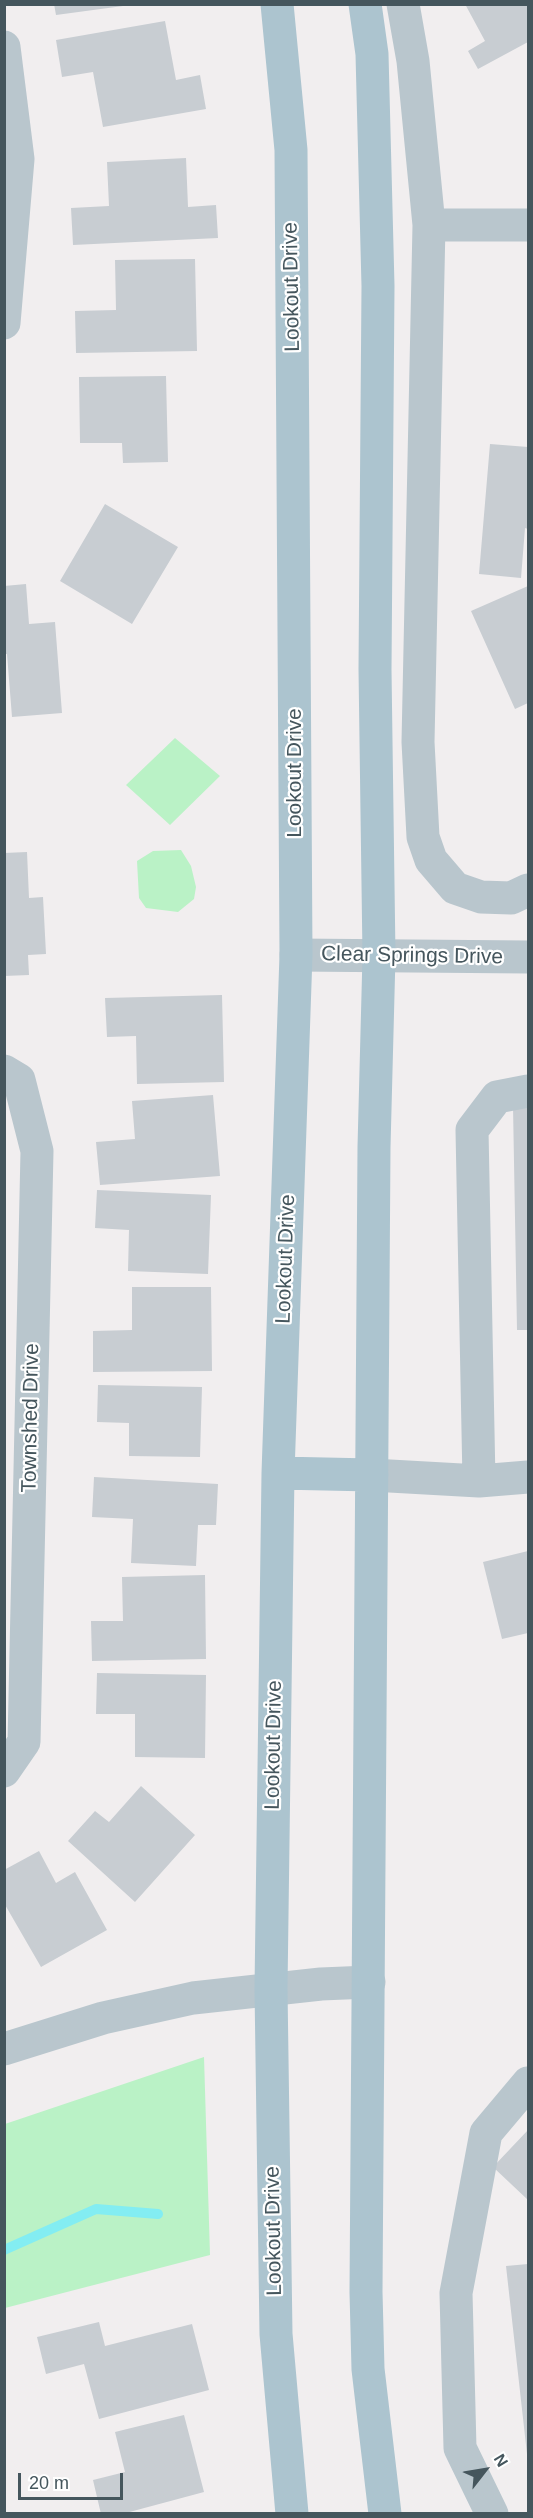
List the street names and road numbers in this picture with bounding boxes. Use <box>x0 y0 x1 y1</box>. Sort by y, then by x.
street label: Lookout Drive <box>278 222 306 352</box>
street label: Lookout Drive <box>282 708 308 838</box>
street label: Clear Springs Drive <box>321 942 503 970</box>
street label: Lookout Drive <box>271 1194 301 1324</box>
street label: Townshed Drive <box>17 1343 45 1493</box>
street label: Lookout Drive <box>260 1680 288 1810</box>
street label: Lookout Drive <box>260 2166 288 2296</box>

